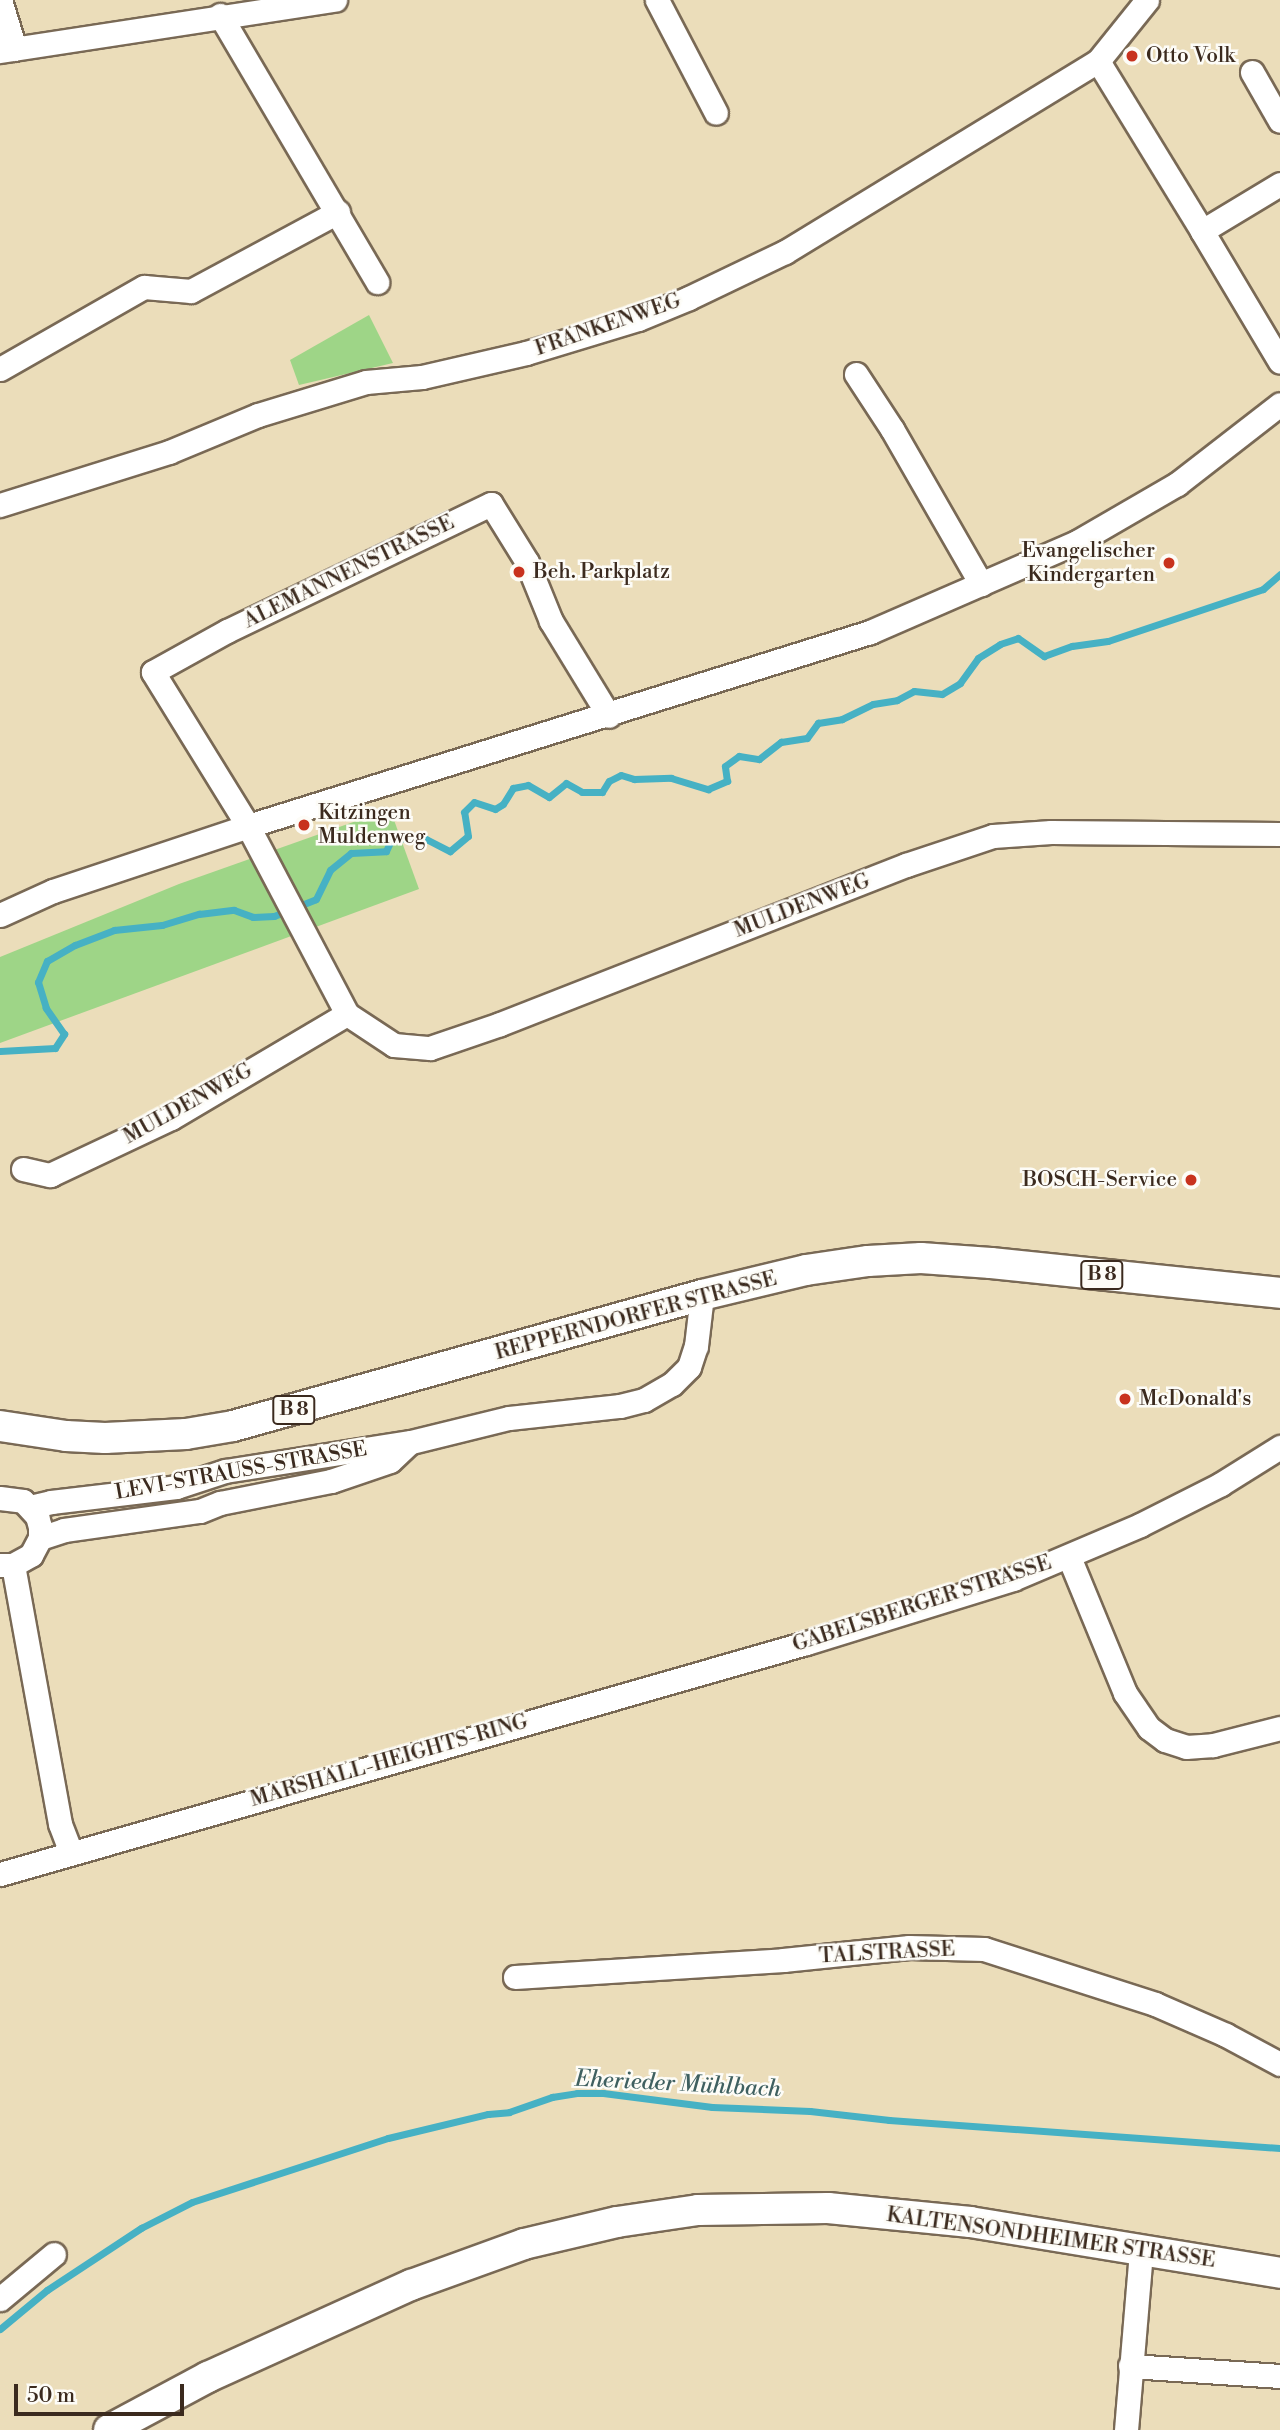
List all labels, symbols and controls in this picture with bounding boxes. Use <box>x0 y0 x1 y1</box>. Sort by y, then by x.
place label: Otto Volk <box>1146 43 1235 69</box>
marker: Otto Volk <box>1124 48 1140 64</box>
street label: FRANKENWEG <box>532 288 684 362</box>
street label: ALEMANNENSTRASSE <box>240 510 458 634</box>
place label: Evangelischer Kindergarten <box>1021 538 1155 588</box>
marker: Evangelischer Kindergarten <box>1161 555 1177 571</box>
place label: Beh. Parkplatz <box>533 559 670 585</box>
marker: Beh. Parkplatz <box>511 564 527 580</box>
place label: Kitzingen Muldenweg <box>318 800 426 850</box>
marker: Kitzingen Muldenweg <box>296 817 312 833</box>
street label: MULDENWEG <box>731 869 873 943</box>
street label: MULDENWEG <box>119 1058 257 1150</box>
place label: BOSCH-Service <box>1023 1167 1177 1193</box>
marker: BOSCH-Service <box>1183 1172 1199 1188</box>
road number: B 8 <box>1079 1260 1125 1290</box>
street label: REPPERNDORFER STRASSE <box>492 1266 780 1366</box>
place label: McDonald's <box>1139 1386 1251 1412</box>
marker: McDonald's <box>1117 1391 1133 1407</box>
road number: B 8 <box>271 1394 317 1426</box>
street label: LEVI-STRAUSS-STRASSE <box>113 1436 369 1506</box>
street label: GABELSBERGER STRASSE <box>789 1550 1055 1658</box>
street label: MARSHALL-HEIGHTS-RING <box>247 1709 531 1813</box>
street label: TALSTRASSE <box>818 1937 956 1969</box>
water label: Eherieder Mühlbach <box>574 2065 782 2103</box>
street label: KALTENSONDHEIMER STRASSE <box>885 2202 1217 2274</box>
scale bar <box>18 2370 187 2414</box>
text: 50 m <box>27 2383 75 2409</box>

